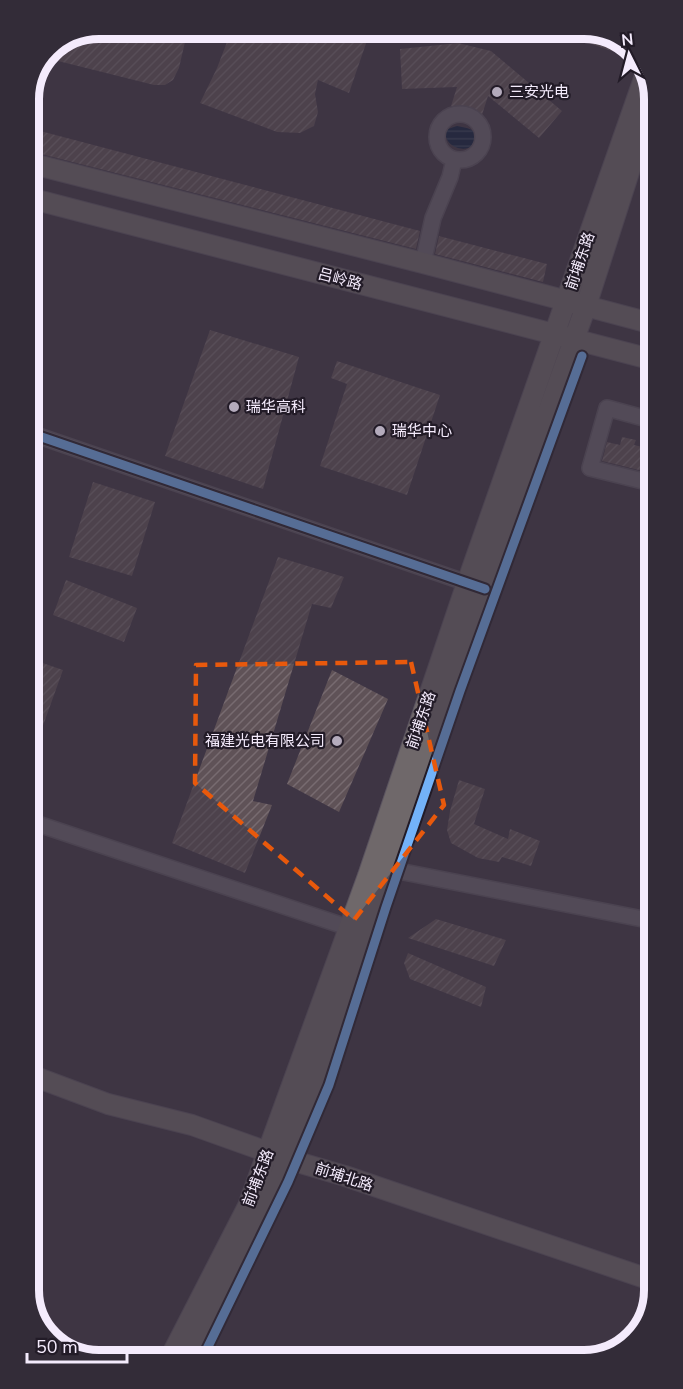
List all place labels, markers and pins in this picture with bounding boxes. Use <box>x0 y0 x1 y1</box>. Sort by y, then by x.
place label: 三安光电 <box>509 82 569 102</box>
marker: 三安光电 <box>490 85 504 99</box>
place label: 瑞华高科 <box>246 397 306 417</box>
marker: 瑞华高科 <box>227 400 241 414</box>
place label: 瑞华中心 <box>392 421 452 441</box>
marker: 瑞华中心 <box>373 424 387 438</box>
place label: 福建光电有限公司 <box>205 731 325 751</box>
marker: 福建光电有限公司 <box>330 734 344 748</box>

